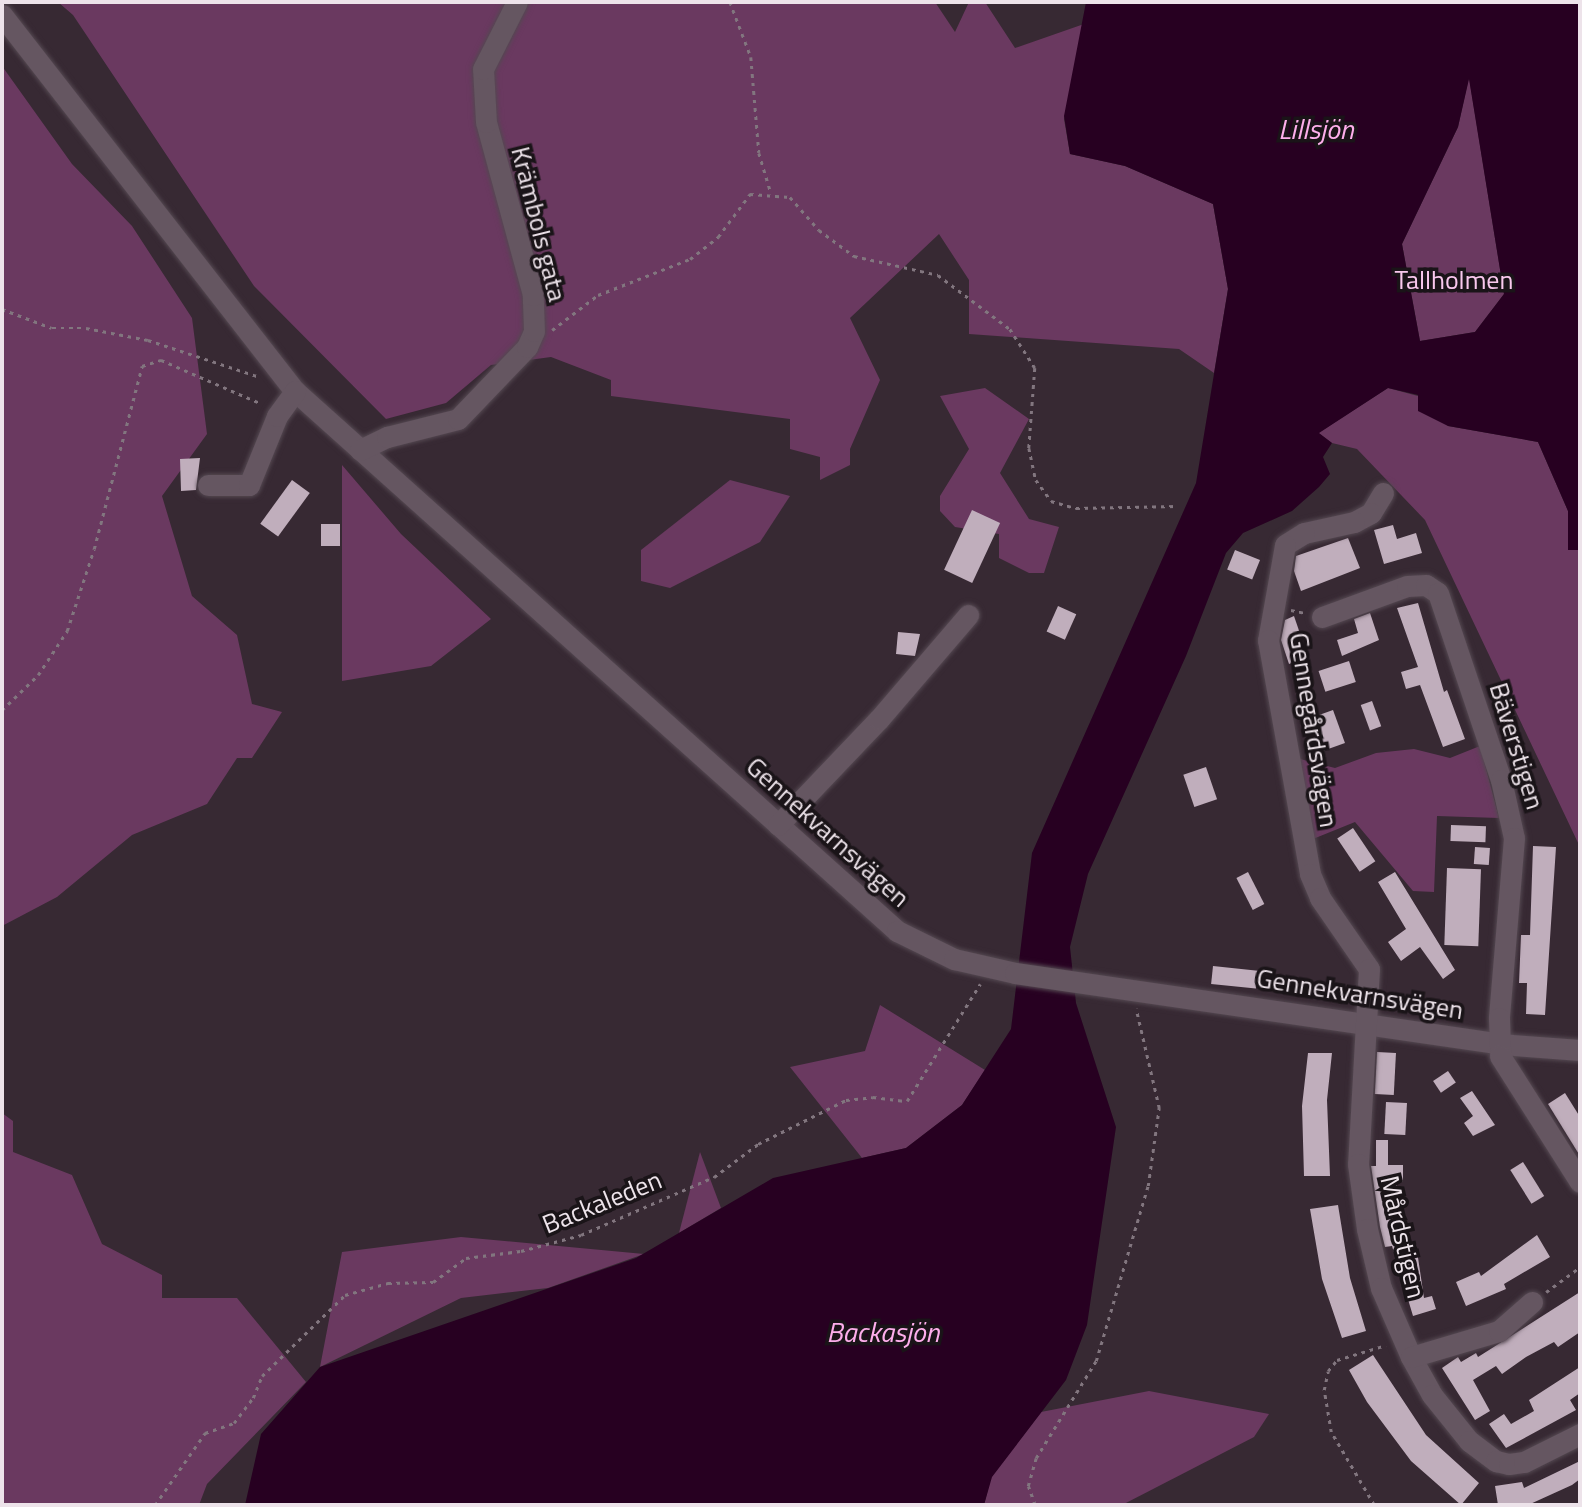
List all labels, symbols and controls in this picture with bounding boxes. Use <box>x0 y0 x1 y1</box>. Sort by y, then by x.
water label: Lillsjön <box>1278 112 1354 146</box>
street label: Krämbols gata <box>505 143 573 305</box>
park label: Tallholmen <box>1395 264 1513 296</box>
street label: Gennegårdsvägen <box>1283 630 1345 830</box>
street label: Bäverstigen <box>1483 679 1551 813</box>
street label: Gennekvarnsvägen <box>740 751 916 913</box>
street label: Gennekvarnsvägen <box>1255 962 1465 1026</box>
street label: Backaleden <box>538 1164 666 1240</box>
street label: Mårdstigen <box>1374 1173 1432 1301</box>
water label: Backasjön <box>826 1315 940 1349</box>

